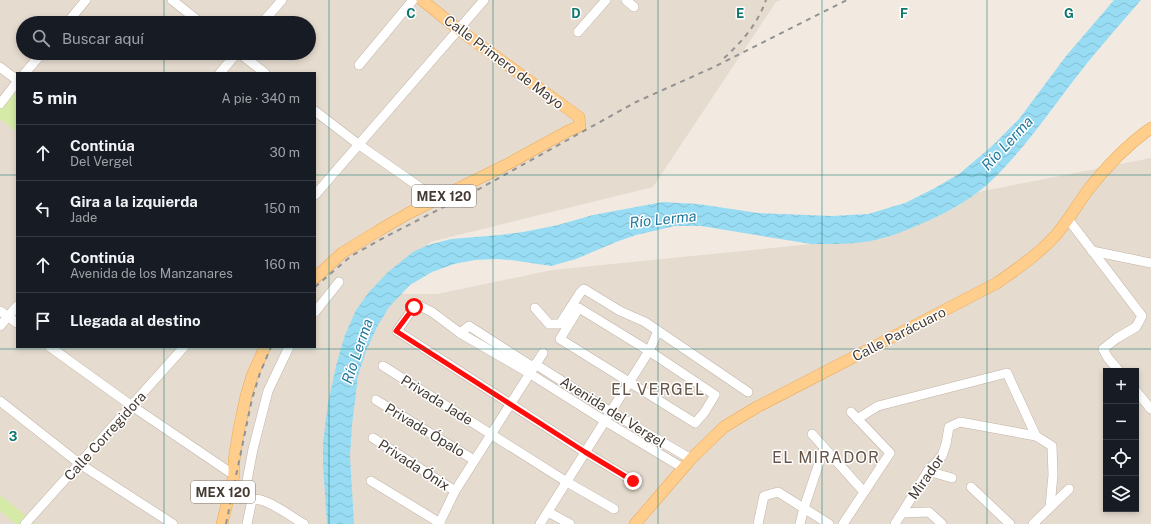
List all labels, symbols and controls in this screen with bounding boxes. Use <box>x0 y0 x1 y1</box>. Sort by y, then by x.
text: C <box>406 6 416 21</box>
text: D <box>571 6 581 21</box>
text: E <box>736 6 744 21</box>
text: F <box>900 6 908 21</box>
text: G <box>1064 6 1074 21</box>
street label: Calle Primero de Mayo <box>441 12 567 112</box>
search box <box>16 16 316 60</box>
icon: search <box>30 27 52 49</box>
text: Buscar aquí <box>62 30 144 47</box>
text: 5 min <box>32 88 77 108</box>
text: A pie · 340 m <box>221 91 300 106</box>
water label: Río Lerma <box>978 113 1036 173</box>
text: Continúa <box>70 137 135 154</box>
icon: ahead <box>32 142 54 164</box>
text: 30 m <box>270 145 300 160</box>
text: Del Vergel <box>70 154 133 169</box>
road number: MEX 120 <box>412 185 476 207</box>
text: Gira a la izquierda <box>70 193 198 210</box>
icon: left <box>32 198 54 220</box>
text: 150 m <box>264 201 300 216</box>
water label: Río Lerma <box>629 207 697 231</box>
text: Jade <box>70 210 97 225</box>
text: Continúa <box>70 249 135 266</box>
icon: ahead <box>32 254 54 276</box>
text: 160 m <box>264 257 300 272</box>
text: Avenida de los Manzanares <box>70 266 233 281</box>
route start <box>405 298 423 316</box>
street label: Calle Parácuaro <box>850 304 948 364</box>
icon: arrive <box>32 310 54 332</box>
text: Llegada al destino <box>70 312 201 329</box>
water label: Río Lerma <box>338 316 376 386</box>
map controls <box>1103 368 1139 512</box>
button: + <box>1103 368 1139 404</box>
street label: Privada Jade <box>398 372 476 428</box>
street label: Avenida del Vergel <box>557 373 669 451</box>
district label: EL VERGEL <box>611 380 705 399</box>
street label: Calle Corregidora <box>61 388 149 484</box>
street label: Privada Ópalo <box>382 398 469 460</box>
button: − <box>1103 404 1139 440</box>
text: 3 <box>9 429 18 444</box>
street label: Privada Ónix <box>375 434 454 494</box>
button: locate <box>1103 440 1139 476</box>
district label: EL MIRADOR <box>772 448 880 467</box>
street label: Mirador <box>905 452 947 502</box>
route end <box>624 472 642 490</box>
button: layers <box>1103 476 1139 512</box>
road number: MEX 120 <box>191 481 255 503</box>

